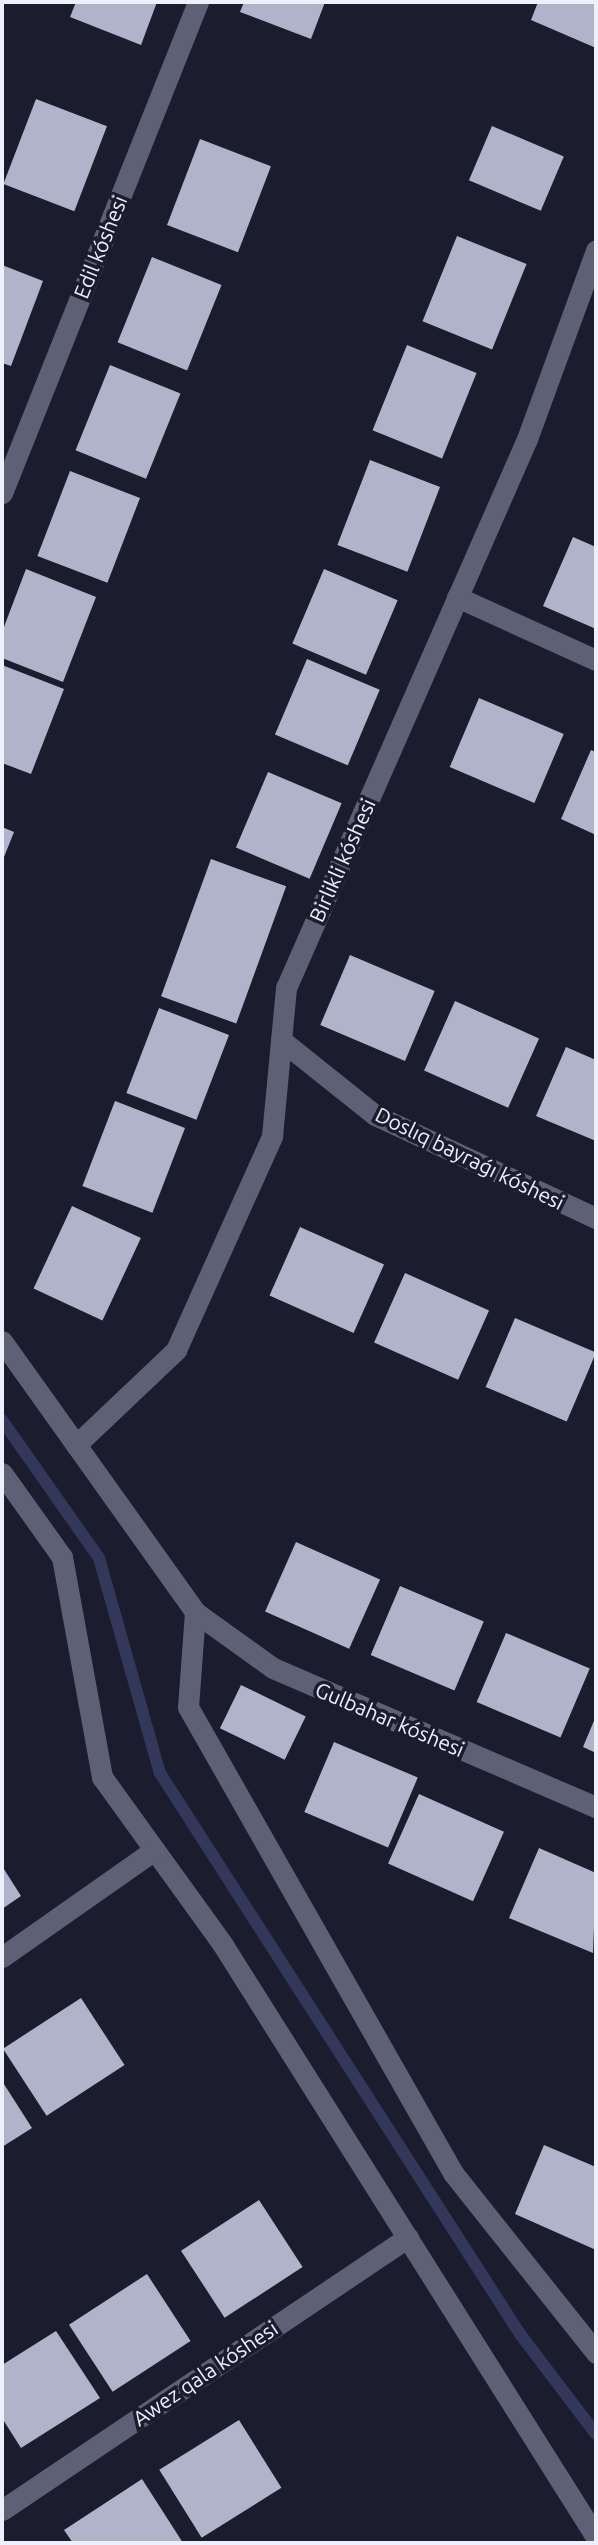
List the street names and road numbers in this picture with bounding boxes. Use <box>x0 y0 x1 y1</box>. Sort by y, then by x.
street label: Edil kóshesi <box>68 192 132 302</box>
street label: Birlikli kóshesi <box>304 794 380 926</box>
street label: Doslıq bayraǵı kóshesi <box>371 1101 569 1215</box>
street label: Gulbahar kóshesi <box>312 1676 468 1762</box>
street label: Awez qala kóshesi <box>128 2315 282 2431</box>

